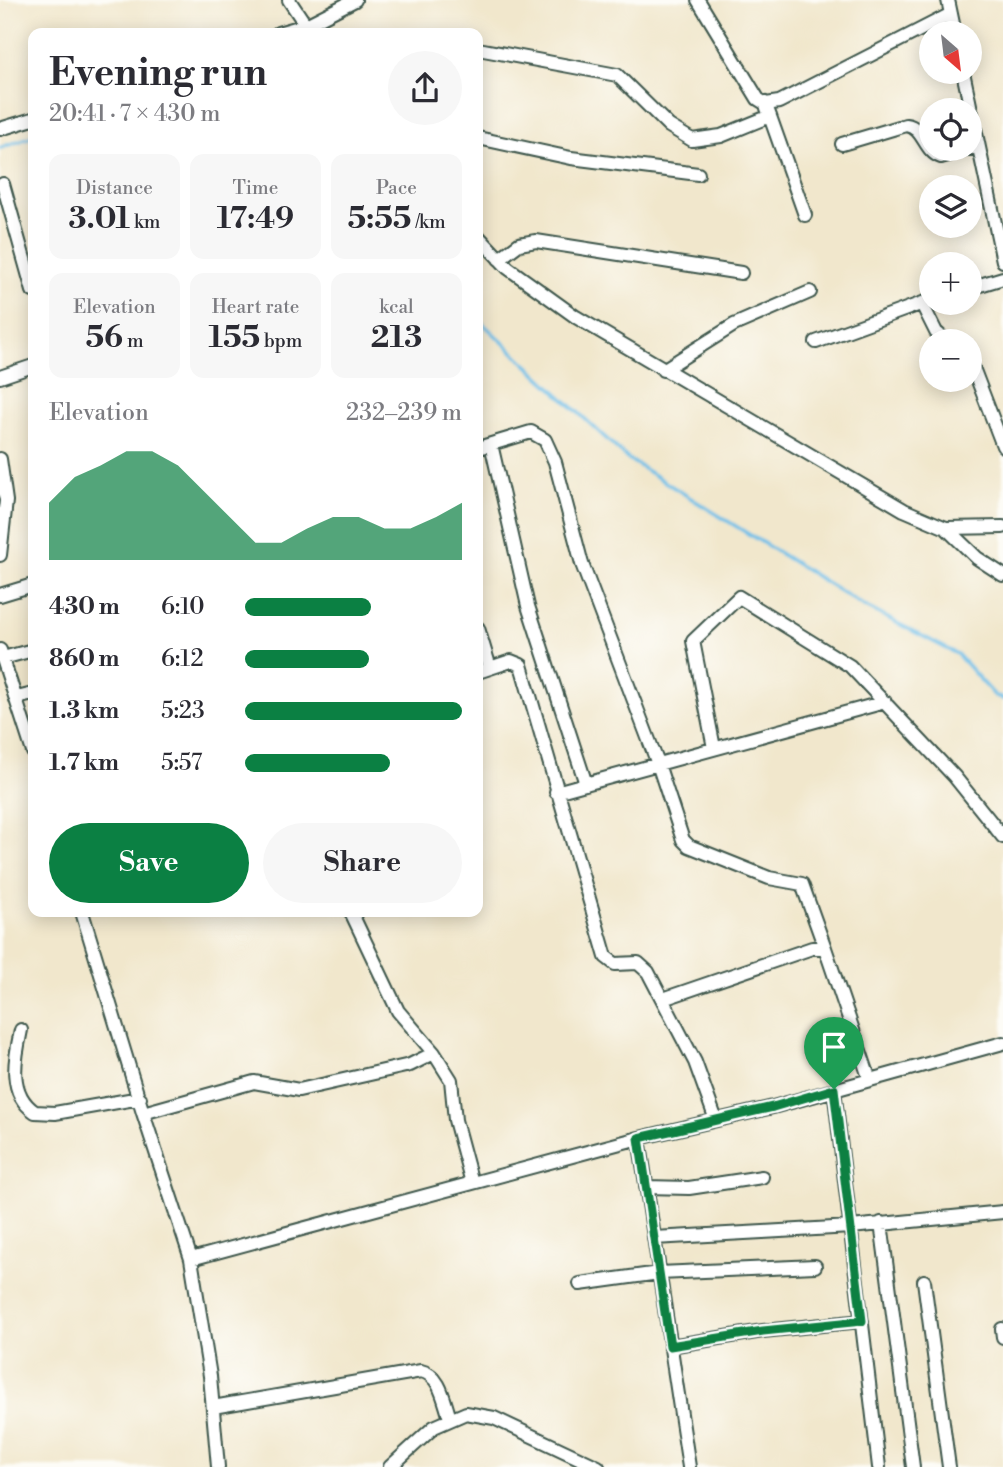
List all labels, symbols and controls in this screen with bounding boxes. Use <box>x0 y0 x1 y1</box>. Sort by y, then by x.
north arrow <box>919 21 982 84</box>
map controls <box>919 21 982 392</box>
text: Evening run <box>49 50 267 97</box>
button: share <box>388 51 462 125</box>
button: locate <box>919 98 982 161</box>
text: 20:41 · 7 × 430 m <box>49 100 220 128</box>
button: layers <box>919 175 982 238</box>
text: Distance <box>76 176 153 200</box>
text: Time <box>233 176 278 200</box>
text: Pace <box>376 176 417 200</box>
text: 3.01 <box>68 200 130 238</box>
text: 17:49 <box>217 200 294 238</box>
text: 5:55 <box>347 200 411 238</box>
text: km <box>130 210 161 234</box>
text: /km <box>411 210 446 234</box>
button: + <box>919 252 982 315</box>
text: Elevation <box>73 295 156 319</box>
text: Heart rate <box>212 295 299 319</box>
text: kcal <box>379 295 414 319</box>
text: 56 <box>85 319 123 357</box>
text: 155 <box>209 319 260 357</box>
text: 213 <box>371 319 422 357</box>
text: m <box>123 329 144 353</box>
text: bpm <box>260 329 302 353</box>
button: − <box>919 329 982 392</box>
text: Elevation <box>49 399 149 427</box>
text: 232–239 m <box>346 399 462 427</box>
text: 430 m <box>49 593 120 621</box>
text: 6:10 <box>161 593 205 621</box>
text: 860 m <box>49 645 119 673</box>
text: 6:12 <box>161 645 204 673</box>
text: 1.3 km <box>49 697 119 725</box>
text: 5:23 <box>161 697 205 725</box>
text: 1.7 km <box>49 749 119 777</box>
text: 5:57 <box>161 749 202 777</box>
button: Save <box>49 823 249 903</box>
button: Share <box>263 823 462 903</box>
pin <box>804 1017 864 1089</box>
icon: arrive <box>815 1028 853 1066</box>

